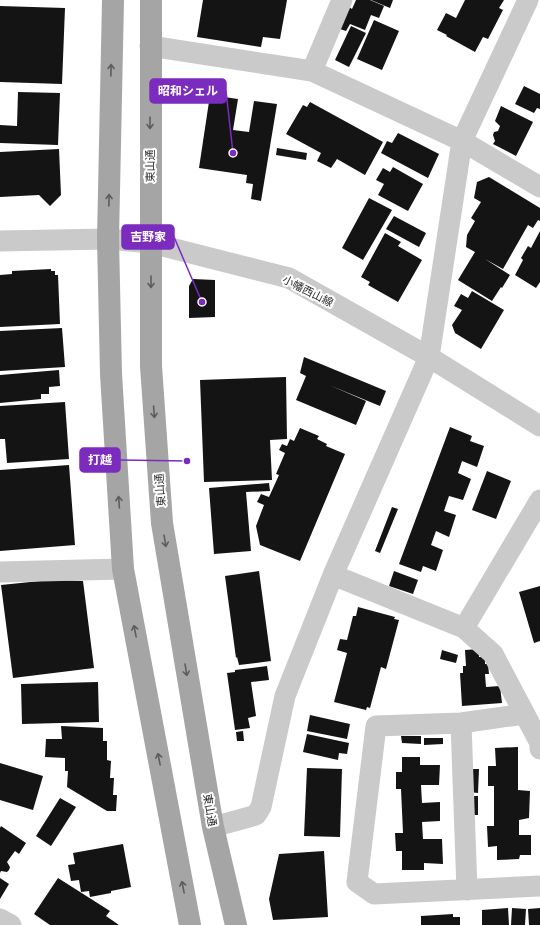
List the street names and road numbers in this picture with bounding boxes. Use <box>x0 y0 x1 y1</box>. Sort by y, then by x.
street label: 東山通 <box>143 150 157 183</box>
street label: 小幡西山線 <box>280 272 336 310</box>
street label: 東山通 <box>152 473 168 507</box>
street label: 東山通 <box>200 793 220 827</box>

